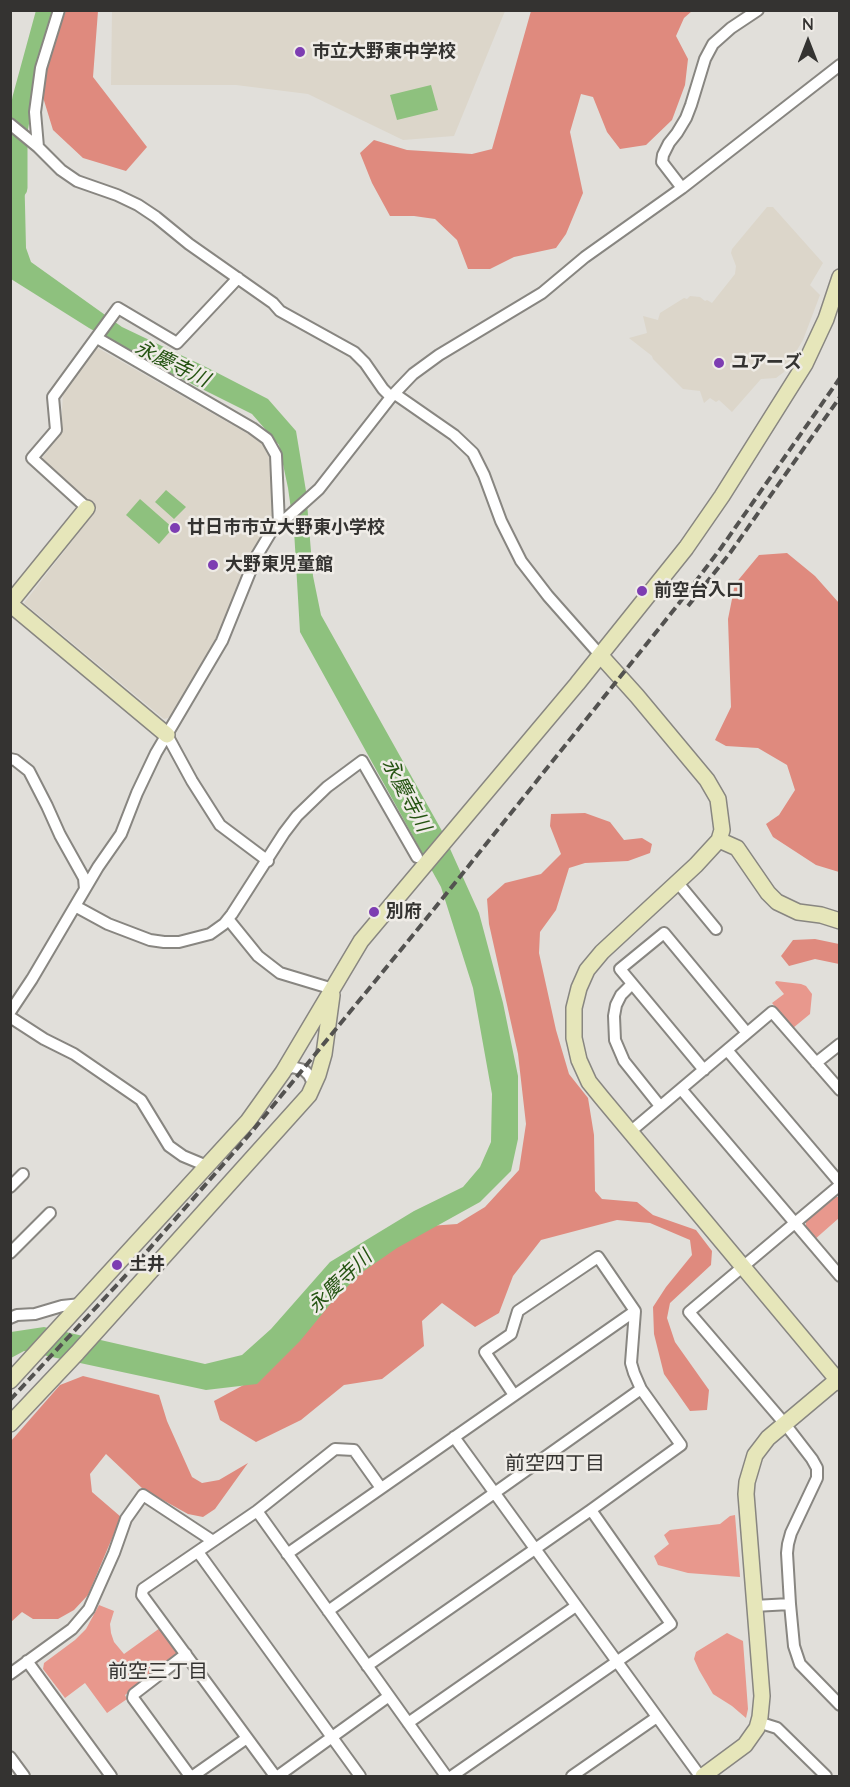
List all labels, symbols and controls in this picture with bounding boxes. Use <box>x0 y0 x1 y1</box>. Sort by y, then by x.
north arrow <box>778 12 838 72</box>
text: N <box>802 14 814 34</box>
place label: 市立大野東中学校 <box>312 41 456 63</box>
marker: 市立大野東中学校 <box>293 45 307 59</box>
water label: 永慶寺川 <box>131 336 213 392</box>
place label: ユアーズ <box>731 352 802 374</box>
marker: ユアーズ <box>712 356 726 370</box>
place label: 廿日市市立大野東小学校 <box>187 517 385 539</box>
marker: 廿日市市立大野東小学校 <box>168 521 182 535</box>
place label: 大野東児童館 <box>225 554 333 576</box>
marker: 大野東児童館 <box>206 558 220 572</box>
place label: 前空台入口 <box>654 580 744 602</box>
marker: 前空台入口 <box>635 584 649 598</box>
water label: 永慶寺川 <box>377 754 435 836</box>
place label: 別府 <box>386 901 422 923</box>
marker: 別府 <box>367 905 381 919</box>
water label: 永慶寺川 <box>303 1246 377 1318</box>
place label: 土井 <box>129 1254 165 1276</box>
marker: 土井 <box>110 1258 124 1272</box>
district label: 前空四丁目 <box>505 1452 605 1476</box>
district label: 前空三丁目 <box>108 1660 208 1684</box>

